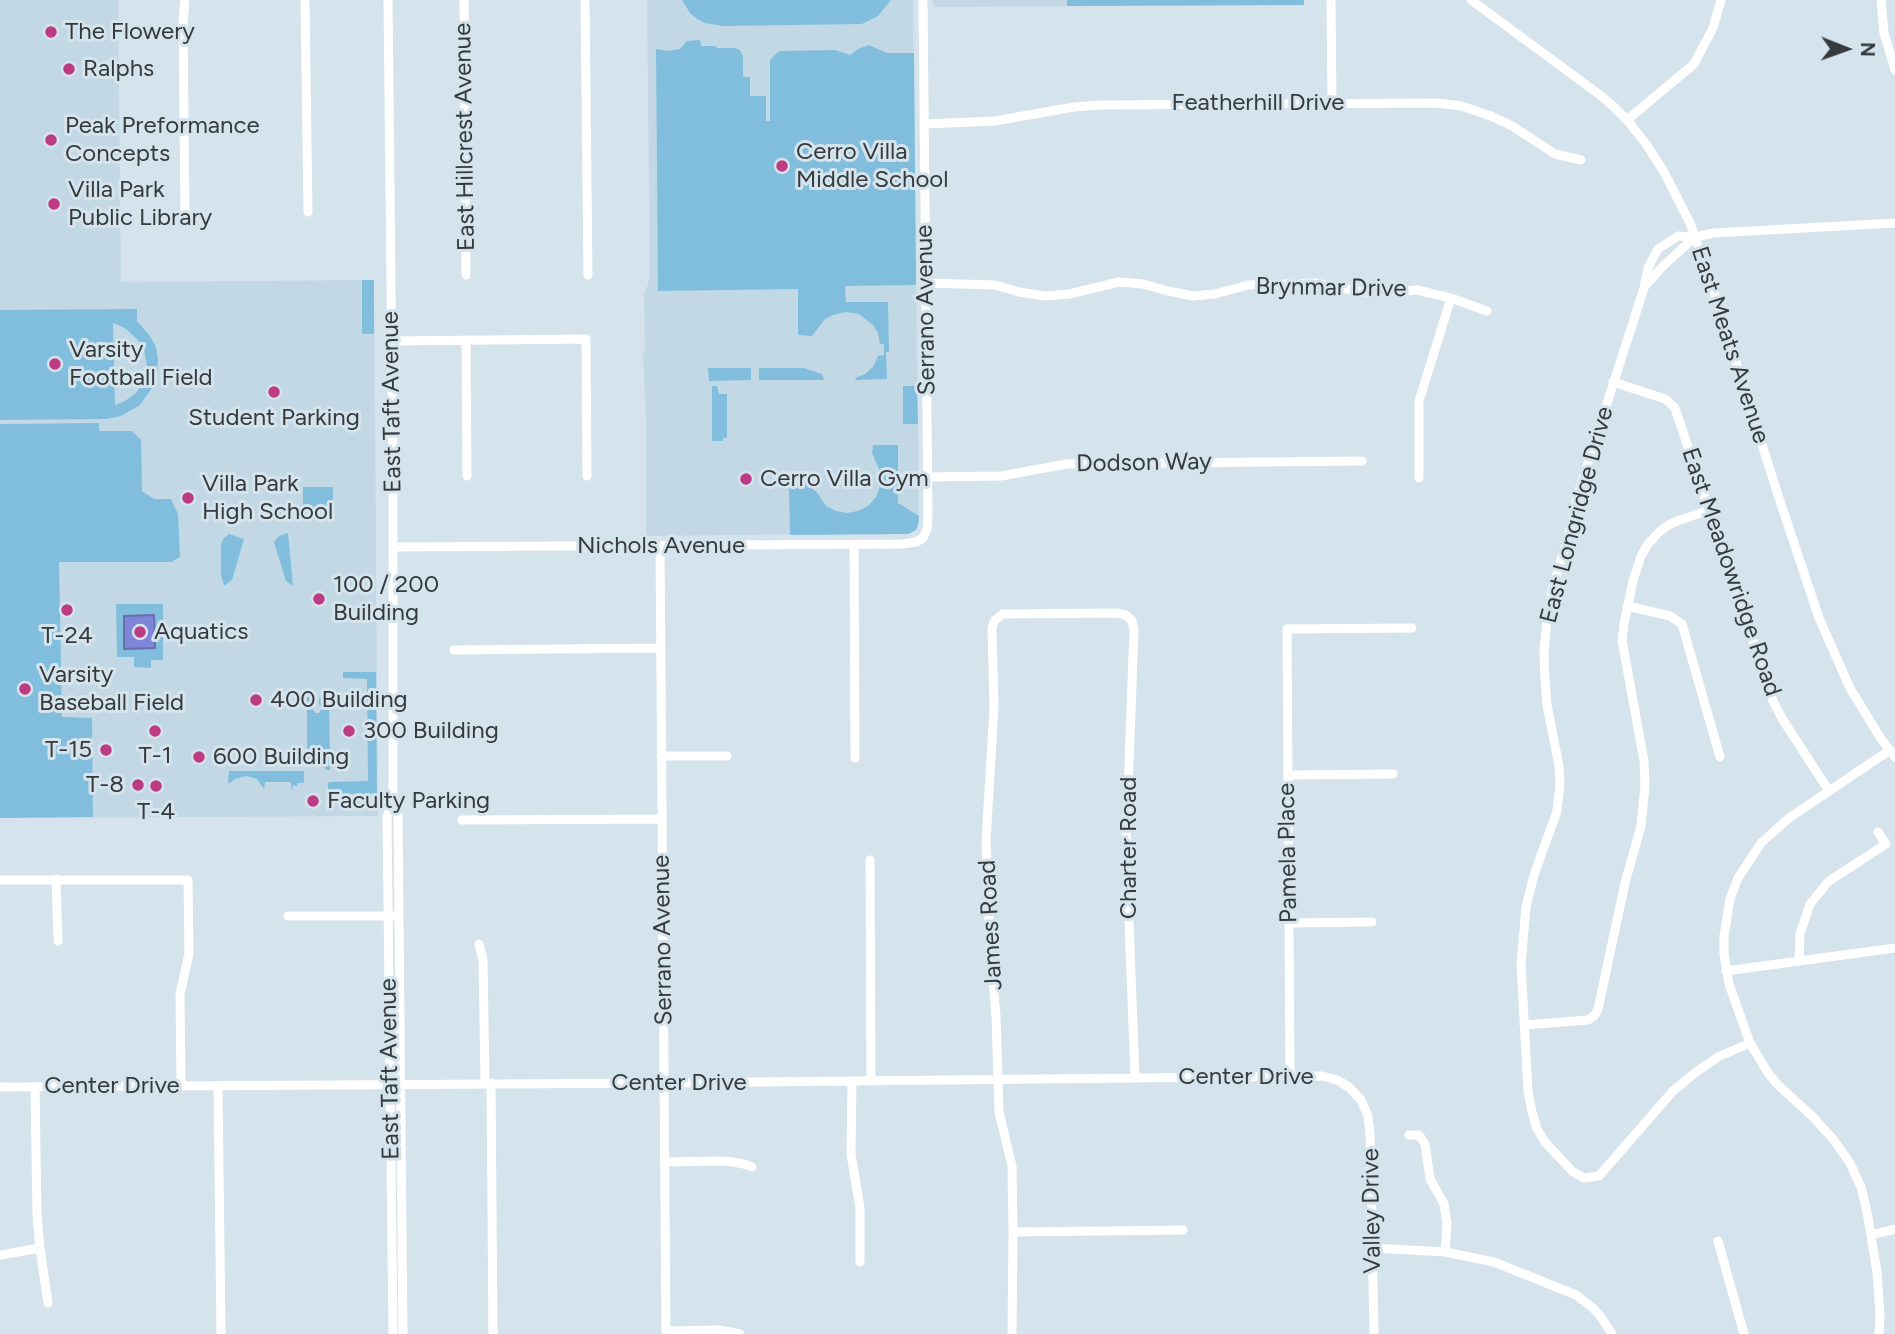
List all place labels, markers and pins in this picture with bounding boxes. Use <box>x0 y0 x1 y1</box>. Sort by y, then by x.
place label: The Flowery <box>65 18 195 46</box>
marker: The Flowery <box>43 24 59 40</box>
place label: Ralphs <box>83 55 154 83</box>
marker: Ralphs <box>61 61 77 77</box>
place label: Peak Preformance Concepts <box>65 112 260 168</box>
marker: Peak Preformance Concepts <box>43 132 59 148</box>
place label: Cerro Villa Middle School <box>796 138 949 194</box>
marker: Cerro Villa Middle School <box>774 158 790 174</box>
place label: Villa Park Public Library <box>68 176 212 232</box>
marker: Villa Park Public Library <box>46 196 62 212</box>
place label: Varsity Football Field <box>69 336 213 392</box>
marker: Varsity Football Field <box>47 356 63 372</box>
marker: Student Parking <box>266 384 282 400</box>
place label: Student Parking <box>188 404 360 432</box>
place label: Cerro Villa Gym <box>760 465 929 493</box>
place label: Villa Park High School <box>202 470 333 526</box>
marker: Cerro Villa Gym <box>738 471 754 487</box>
marker: Villa Park High School <box>180 490 196 506</box>
place label: 100 / 200 Building <box>333 571 439 627</box>
marker: 100 / 200 Building <box>311 591 327 607</box>
marker: T-24 <box>59 602 75 618</box>
place label: Aquatics <box>154 618 248 646</box>
place label: T-24 <box>41 622 93 650</box>
marker: Aquatics <box>132 624 148 640</box>
place label: Varsity Baseball Field <box>39 661 184 717</box>
marker: Varsity Baseball Field <box>17 681 33 697</box>
place label: 400 Building <box>270 686 408 714</box>
marker: 400 Building <box>248 692 264 708</box>
place label: 300 Building <box>363 717 499 745</box>
marker: T-1 <box>147 723 163 739</box>
marker: 300 Building <box>341 723 357 739</box>
place label: T-15 <box>45 736 92 764</box>
marker: T-15 <box>98 742 114 758</box>
place label: T-1 <box>138 742 172 770</box>
place label: 600 Building <box>213 743 349 771</box>
marker: 600 Building <box>191 749 207 765</box>
place label: T-8 <box>86 771 124 799</box>
marker: T-8 <box>130 777 146 793</box>
marker: T-4 <box>148 778 164 794</box>
place label: Faculty Parking <box>327 787 490 815</box>
marker: Faculty Parking <box>305 793 321 809</box>
place label: T-4 <box>137 798 175 826</box>

